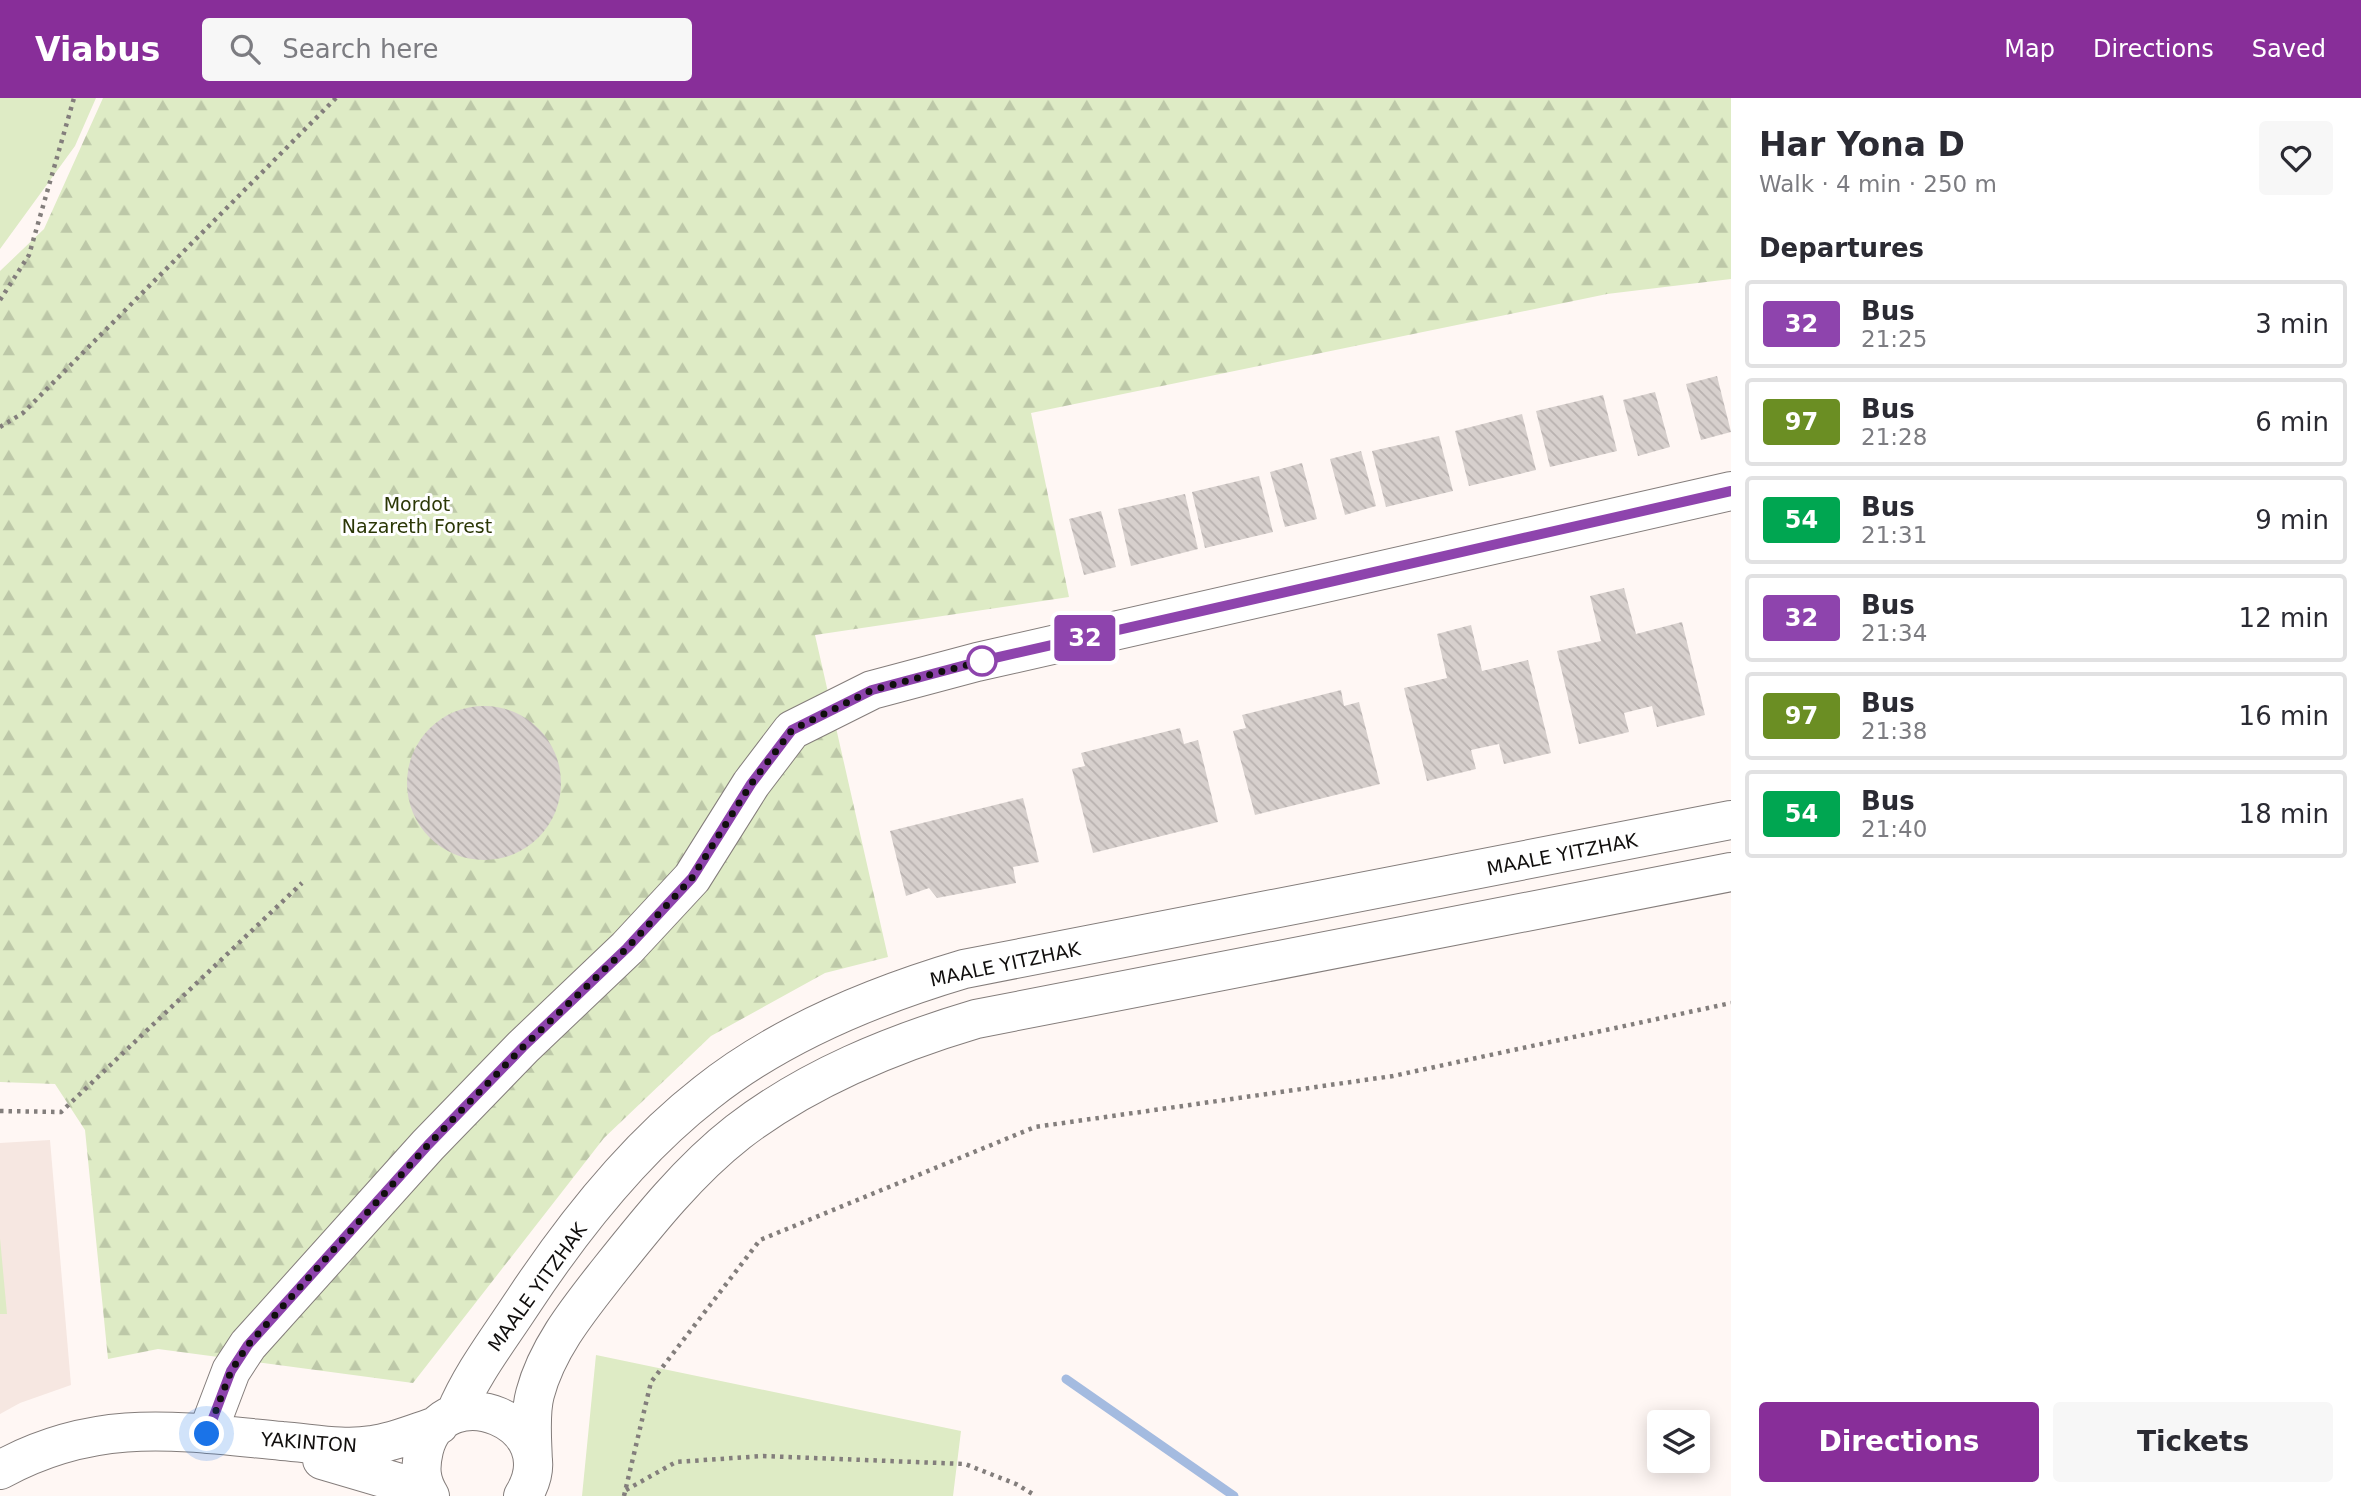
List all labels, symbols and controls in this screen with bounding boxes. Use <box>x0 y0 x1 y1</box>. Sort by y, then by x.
search box <box>202 18 692 81</box>
text: Viabus <box>35 30 160 69</box>
icon: search <box>226 30 264 68</box>
text: Search here <box>282 34 438 64</box>
text: Map <box>2004 35 2055 63</box>
text: Directions <box>2093 35 2214 63</box>
text: Saved <box>2252 35 2326 63</box>
button: heart <box>2259 121 2333 195</box>
text: Har Yona D <box>1759 125 1965 164</box>
text: Walk · 4 min · 250 m <box>1759 171 1997 197</box>
text: Departures <box>1759 233 1924 263</box>
text: Bus <box>1861 296 1915 326</box>
text: 3 min <box>2255 309 2329 339</box>
text: 32 <box>1785 310 1818 338</box>
text: 21:25 <box>1861 326 1927 352</box>
text: Bus <box>1861 394 1915 424</box>
text: 6 min <box>2255 407 2329 437</box>
text: 97 <box>1785 408 1818 436</box>
text: 21:28 <box>1861 424 1927 450</box>
text: Bus <box>1861 492 1915 522</box>
park label: Mordot Nazareth Forest <box>342 493 492 537</box>
text: 9 min <box>2255 505 2329 535</box>
text: 54 <box>1785 506 1818 534</box>
text: 21:31 <box>1861 522 1927 548</box>
text: Bus <box>1861 590 1915 620</box>
text: 12 min <box>2239 603 2329 633</box>
text: 32 <box>1785 604 1818 632</box>
line badge: 32 <box>1054 615 1116 661</box>
text: 21:34 <box>1861 620 1927 646</box>
text: 32 <box>1068 624 1102 652</box>
unlabelled marker <box>967 646 997 676</box>
text: Bus <box>1861 688 1915 718</box>
text: 16 min <box>2239 701 2329 731</box>
text: 97 <box>1785 702 1818 730</box>
text: 21:38 <box>1861 718 1927 744</box>
text: Bus <box>1861 786 1915 816</box>
text: 18 min <box>2239 799 2329 829</box>
text: 54 <box>1785 800 1818 828</box>
text: 21:40 <box>1861 816 1927 842</box>
street label: MAALE YITZHAK <box>1485 828 1640 879</box>
street label: MAALE YITZHAK <box>928 937 1083 991</box>
street label: MAALE YITZHAK <box>483 1218 591 1355</box>
button: Directions <box>1759 1402 2039 1482</box>
button: Tickets <box>2053 1402 2333 1482</box>
map controls <box>1647 1410 1710 1473</box>
button: layers <box>1647 1410 1710 1473</box>
your location <box>189 1416 224 1451</box>
street label: YAKINTON <box>259 1428 358 1456</box>

